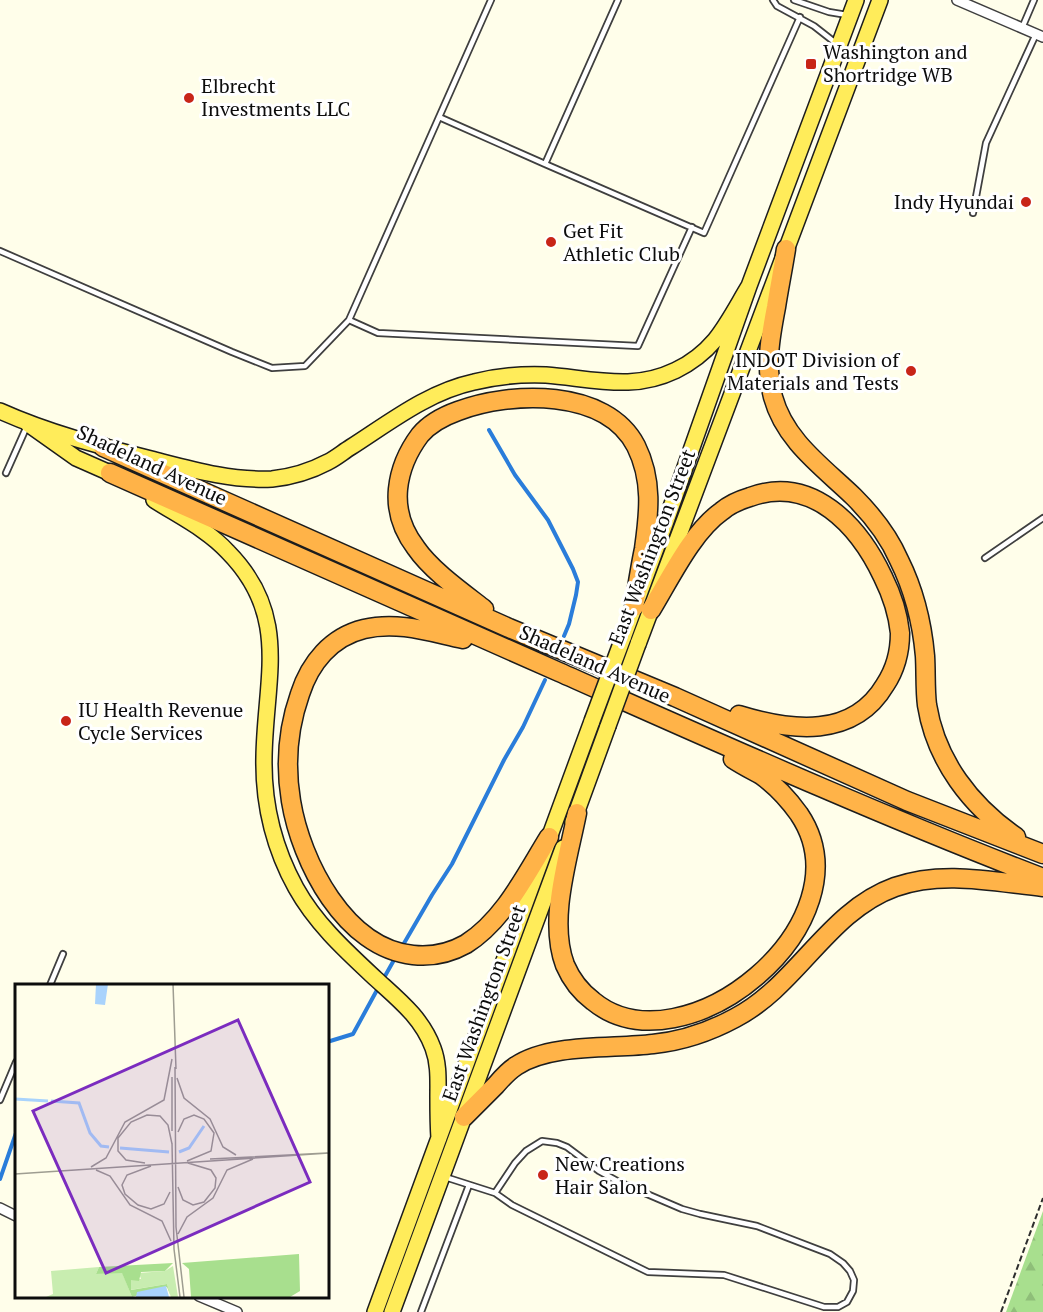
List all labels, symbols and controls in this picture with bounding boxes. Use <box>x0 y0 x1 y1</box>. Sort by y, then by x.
place label: Washington and Shortridge WB <box>823 38 968 88</box>
marker: Washington and Shortridge WB <box>804 57 818 71</box>
place label: Elbrecht Investments LLC <box>201 72 350 122</box>
marker: Elbrecht Investments LLC <box>182 91 196 105</box>
place label: Indy Hyundai <box>894 188 1014 215</box>
marker: Indy Hyundai <box>1019 195 1033 209</box>
place label: Get Fit Athletic Club <box>563 217 680 267</box>
marker: Get Fit Athletic Club <box>544 235 558 249</box>
place label: INDOT Division of Materials and Tests <box>727 346 900 396</box>
marker: INDOT Division of Materials and Tests <box>904 364 918 378</box>
street label: Shadeland Avenue <box>73 418 232 511</box>
street label: East Washington Street <box>602 445 702 649</box>
street label: Shadeland Avenue <box>515 618 675 709</box>
place label: IU Health Revenue Cycle Services <box>78 696 243 746</box>
marker: IU Health Revenue Cycle Services <box>59 714 73 728</box>
street label: East Washington Street <box>435 900 532 1105</box>
inset map <box>15 984 328 1297</box>
place label: New Creations Hair Salon <box>555 1150 685 1200</box>
marker: New Creations Hair Salon <box>536 1168 550 1182</box>

